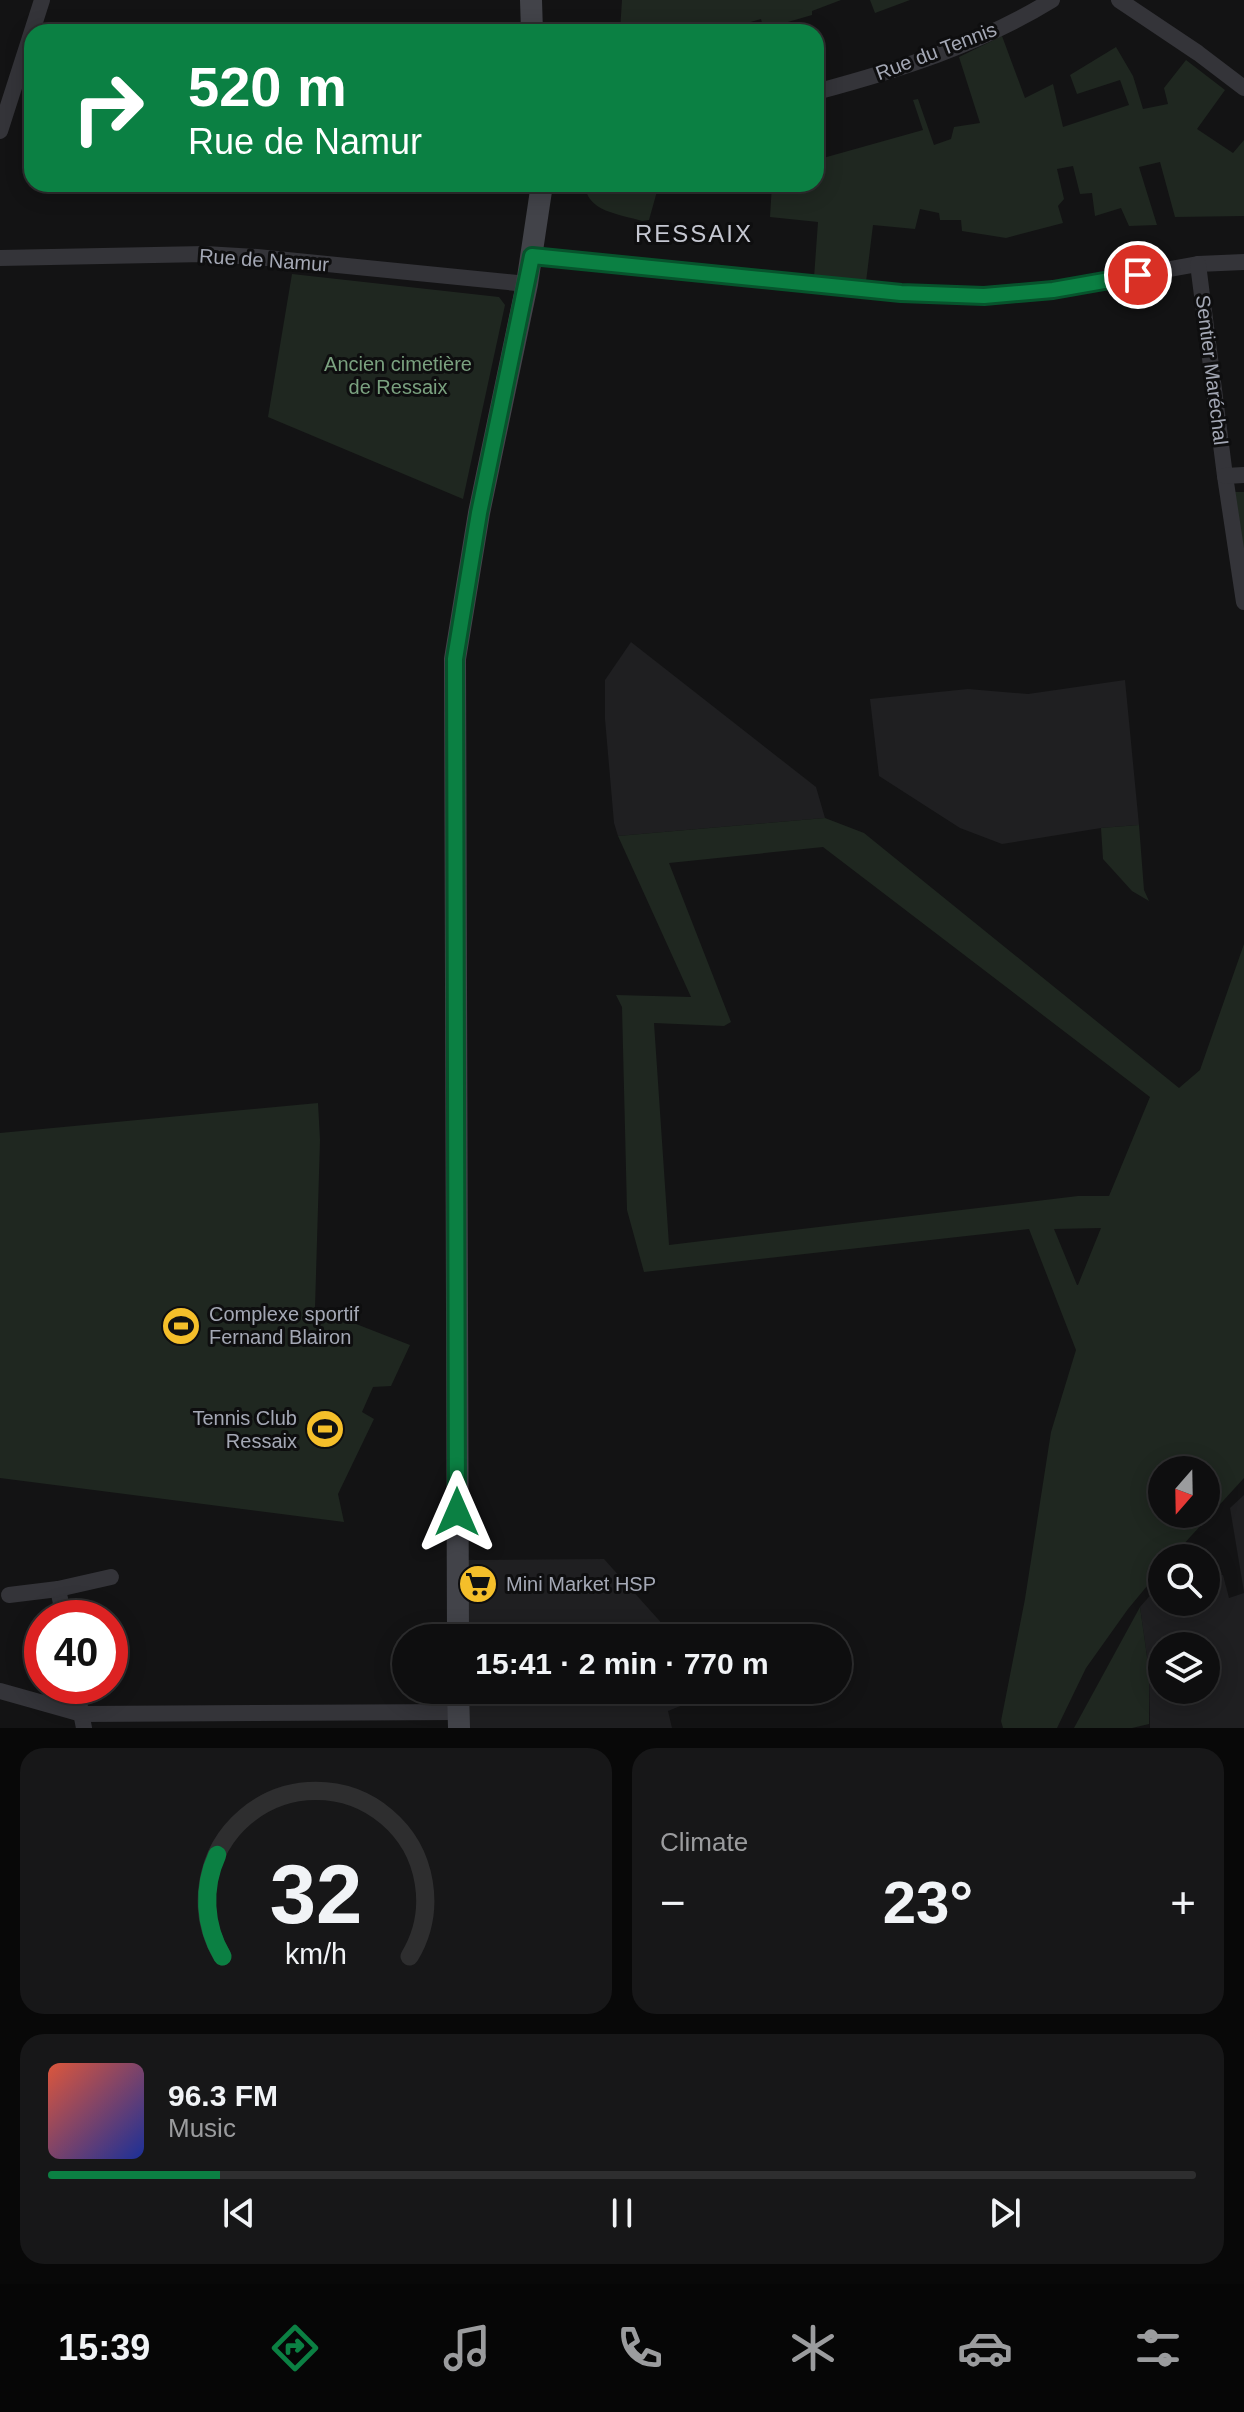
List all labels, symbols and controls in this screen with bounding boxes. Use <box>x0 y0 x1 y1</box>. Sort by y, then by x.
street label: Rue du Tennis <box>873 18 999 84</box>
text: 520 m <box>188 55 347 118</box>
icon: right <box>56 56 160 160</box>
text: Rue de Namur <box>188 121 422 162</box>
district label: RESSAIX <box>635 220 753 247</box>
pin <box>1104 241 1172 309</box>
street label: Rue de Namur <box>198 244 330 276</box>
icon: arrive <box>1116 253 1160 297</box>
street label: Sentier Maréchal <box>1192 294 1232 446</box>
park label: Ancien cimetière de Ressaix <box>324 353 472 398</box>
place label: Complexe sportif Fernand Blairon <box>209 1303 360 1348</box>
sports icon: Complexe sportif Fernand Blairon <box>160 1305 202 1347</box>
place label: Tennis Club Ressaix <box>192 1407 297 1452</box>
sports icon: Tennis Club Ressaix <box>304 1408 346 1450</box>
north arrow <box>1148 1456 1220 1528</box>
map controls <box>1148 1456 1220 1704</box>
position arrow <box>415 1470 499 1554</box>
button: search <box>1148 1544 1220 1616</box>
supermarket icon: Mini Market HSP <box>457 1563 499 1605</box>
place label: Mini Market HSP <box>506 1573 656 1595</box>
speed limit sign: 40 <box>24 1600 128 1704</box>
button: layers <box>1148 1632 1220 1704</box>
text: 15:41 · 2 min · 770 m <box>475 1647 769 1680</box>
text: Climate <box>660 1827 748 1857</box>
text: 32 <box>270 1848 362 1941</box>
text: 23° <box>883 1869 973 1936</box>
text: − <box>660 1878 686 1927</box>
text: + <box>1170 1878 1196 1927</box>
text: km/h <box>285 1938 347 1970</box>
text: 96.3 FM <box>168 2079 278 2112</box>
text: Music <box>168 2113 236 2143</box>
icon: previous <box>217 2191 261 2235</box>
icon: pause <box>600 2191 644 2235</box>
icon: next <box>983 2191 1027 2235</box>
icon: directions <box>267 2320 323 2376</box>
icon: music <box>439 2320 495 2376</box>
icon: phone <box>612 2320 668 2376</box>
icon: climate <box>785 2320 841 2376</box>
icon: car <box>957 2320 1013 2376</box>
icon: filters <box>1130 2320 1186 2376</box>
text: 15:39 <box>58 2327 150 2368</box>

